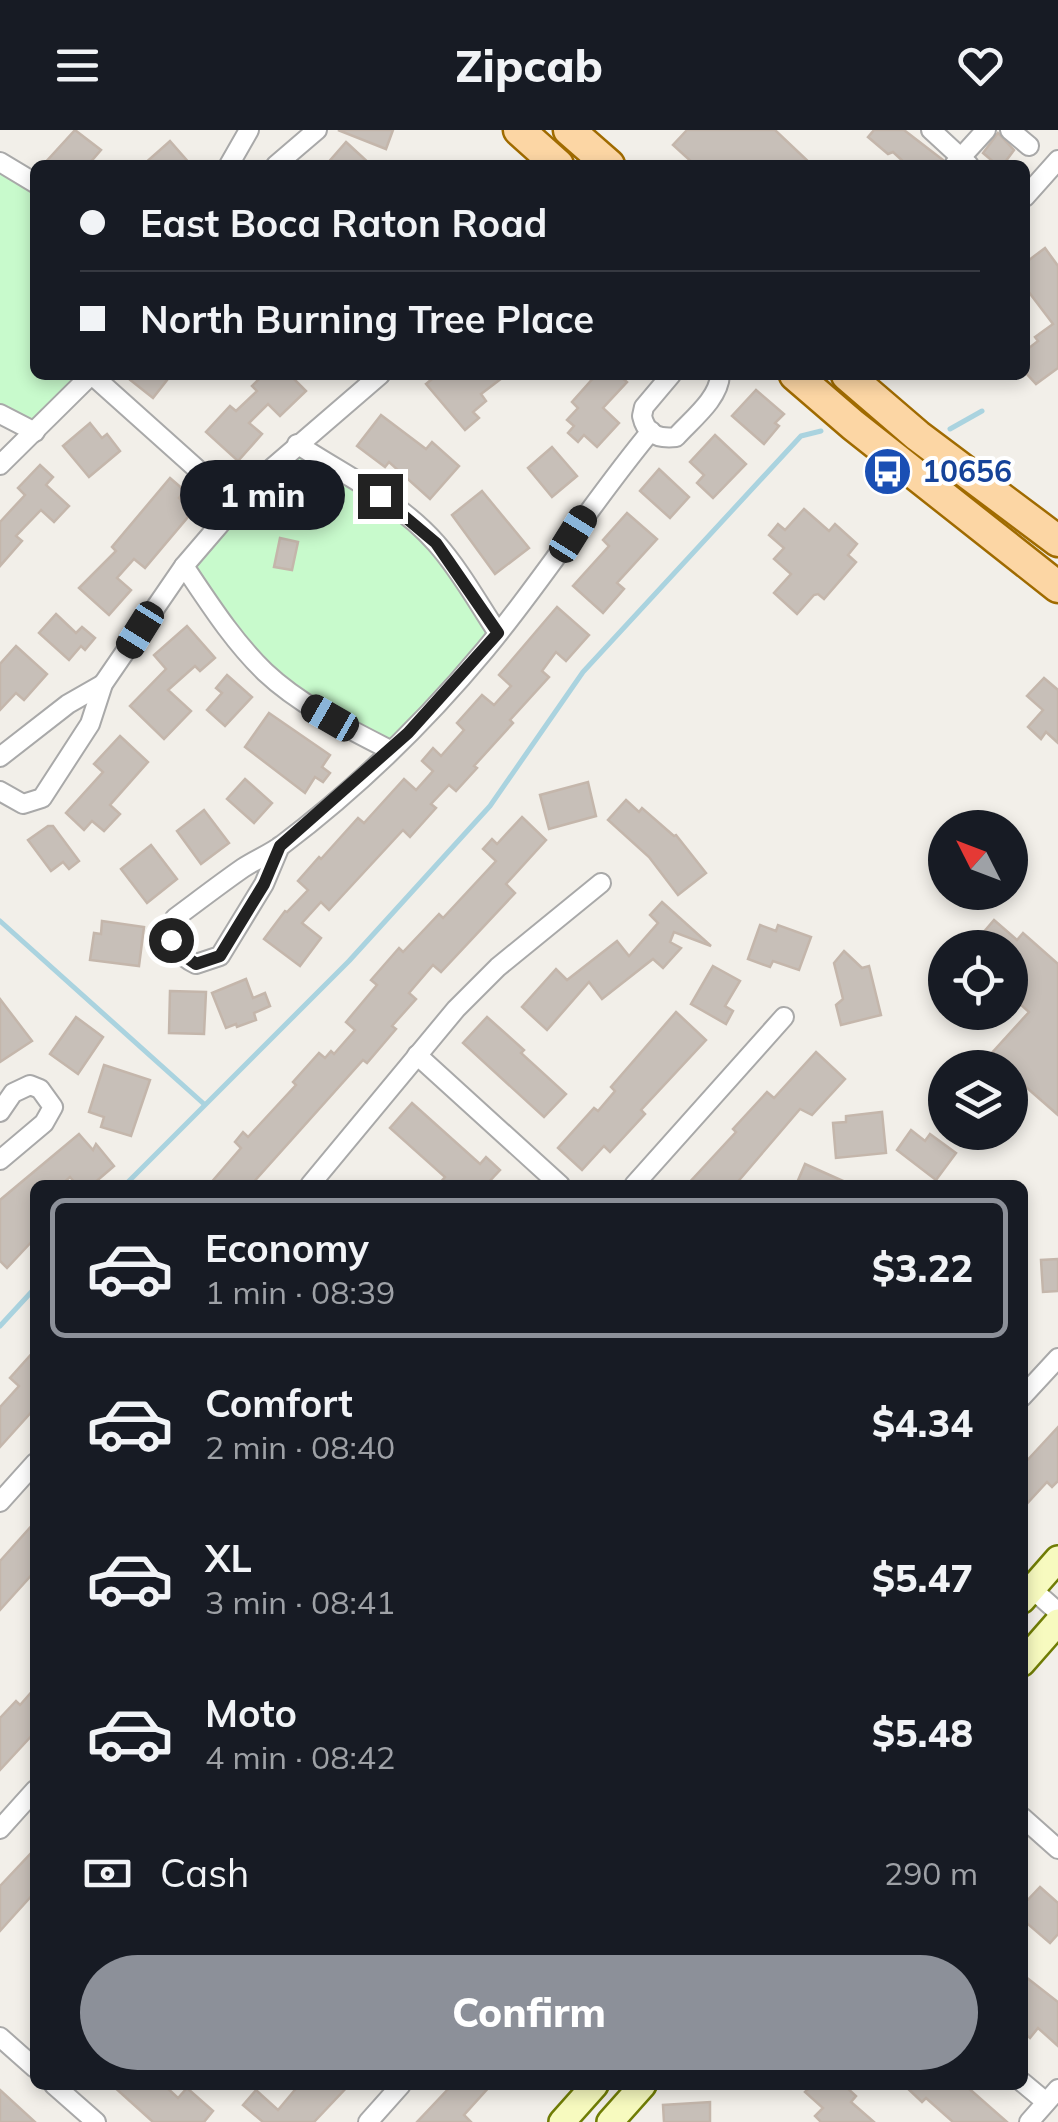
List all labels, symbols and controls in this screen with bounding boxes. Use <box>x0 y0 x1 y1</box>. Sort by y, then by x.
text: Zipcab <box>455 37 603 93</box>
icon: menu <box>50 38 105 93</box>
icon: heart <box>953 38 1008 93</box>
text: East Boca Raton Road <box>140 199 547 247</box>
text: North Burning Tree Place <box>140 295 594 343</box>
bus stop icon: 10656 <box>861 446 913 498</box>
place label: 10656 <box>922 452 1012 490</box>
callout: 1 min <box>180 461 345 531</box>
route end <box>358 474 403 519</box>
text: 1 min <box>220 475 305 515</box>
car <box>544 501 602 567</box>
car <box>111 597 169 663</box>
car <box>297 690 363 746</box>
north arrow <box>928 810 1028 910</box>
map controls <box>928 810 1028 1150</box>
route start <box>149 918 194 963</box>
button: locate <box>928 930 1028 1030</box>
button: layers <box>928 1050 1028 1150</box>
icon: car <box>85 1223 175 1313</box>
text: Economy <box>205 1224 369 1272</box>
text: $3.22 <box>872 1244 973 1292</box>
text: 1 min · 08:39 <box>205 1272 395 1312</box>
icon: car <box>85 1378 175 1468</box>
text: Comfort <box>205 1379 353 1427</box>
text: $4.34 <box>872 1399 973 1447</box>
text: 2 min · 08:40 <box>205 1427 395 1467</box>
icon: car <box>85 1533 175 1623</box>
text: XL <box>205 1534 252 1582</box>
text: $5.47 <box>872 1554 973 1602</box>
text: 3 min · 08:41 <box>205 1582 395 1622</box>
icon: car <box>85 1688 175 1778</box>
text: Moto <box>205 1689 297 1737</box>
text: $5.48 <box>872 1709 973 1757</box>
text: 4 min · 08:42 <box>205 1737 395 1777</box>
icon: cash <box>80 1846 135 1901</box>
text: Cash <box>160 1849 249 1897</box>
text: 290 m <box>884 1853 978 1893</box>
button: Confirm <box>80 1955 978 2070</box>

